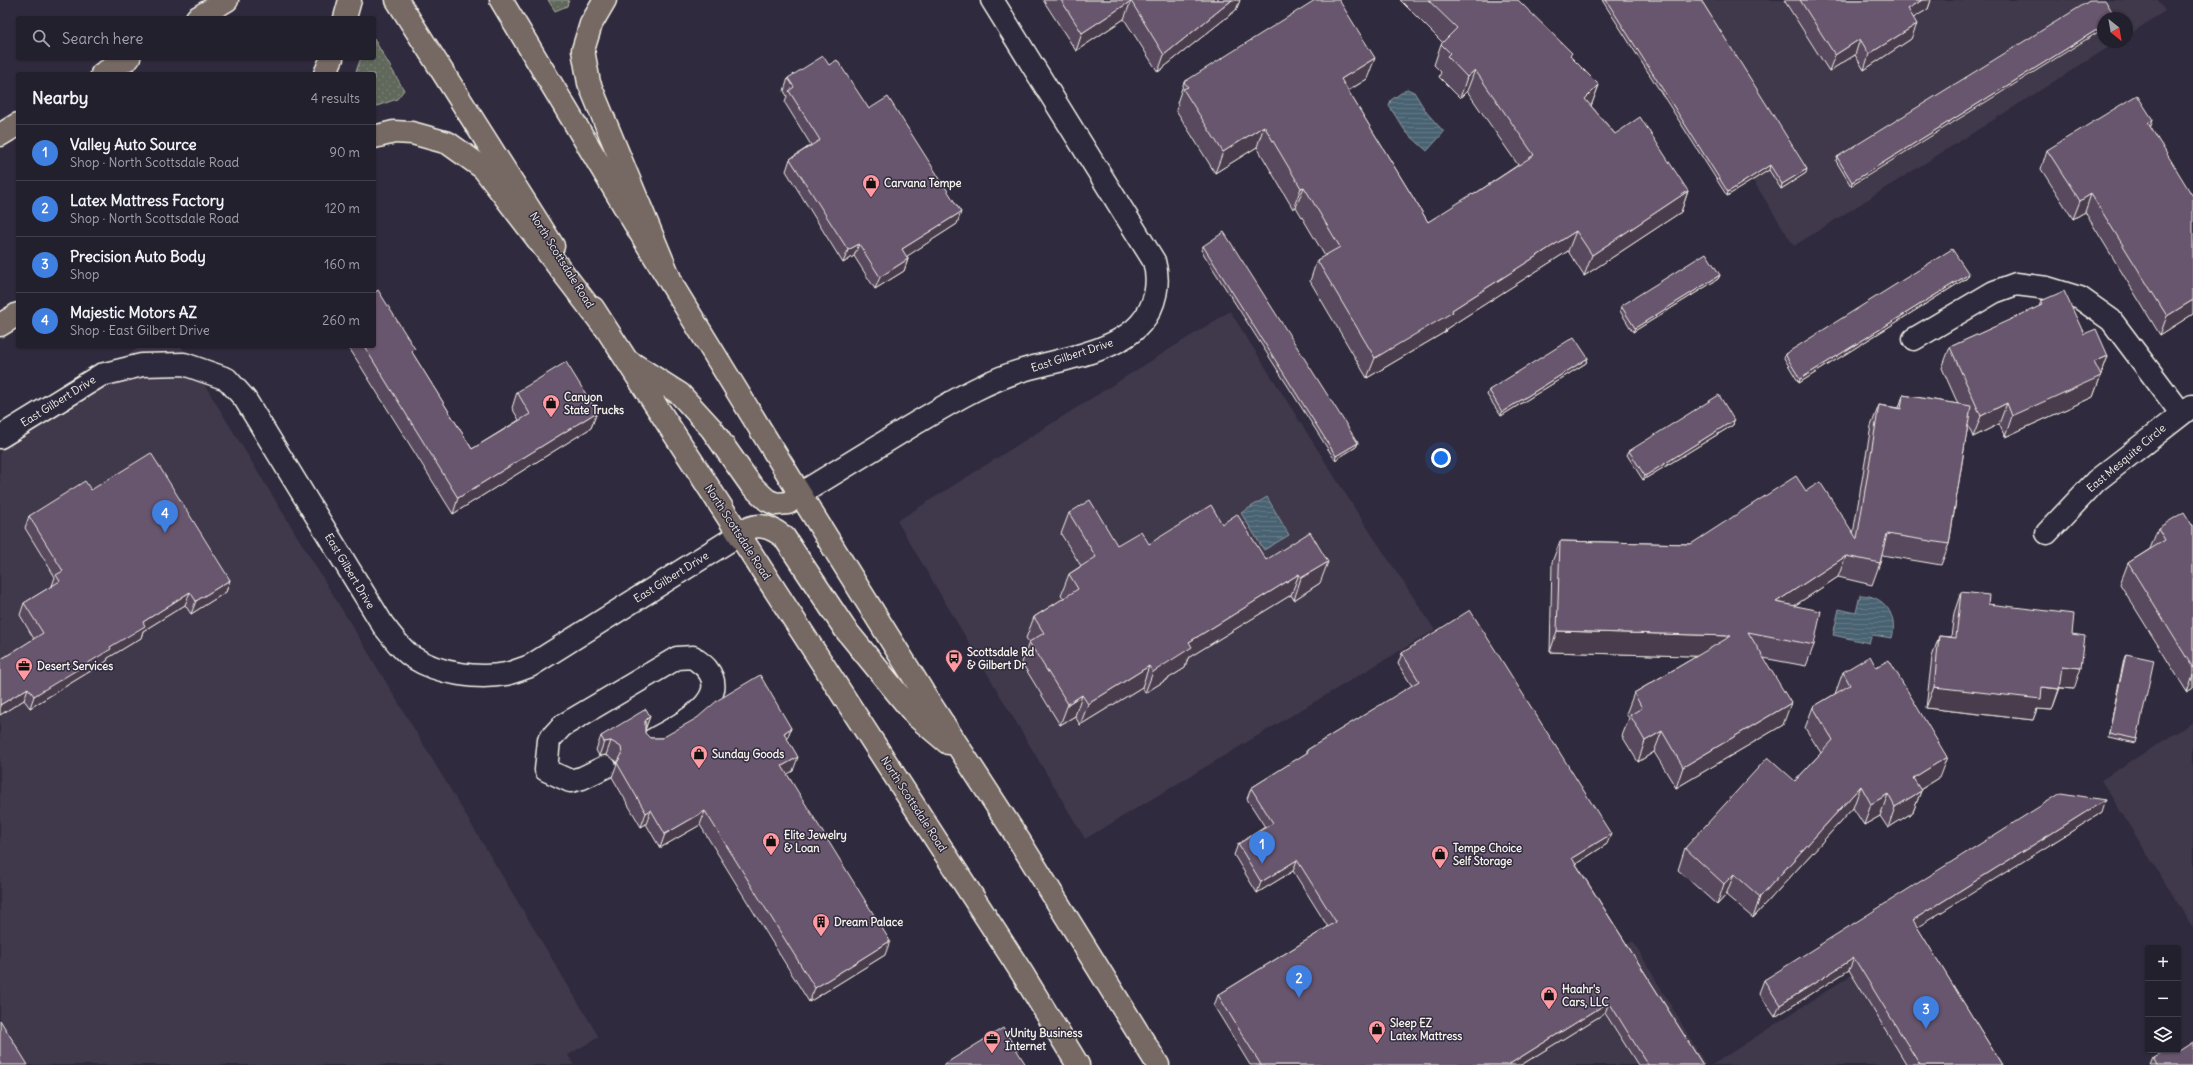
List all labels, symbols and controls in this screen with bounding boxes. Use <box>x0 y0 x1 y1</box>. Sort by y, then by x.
north arrow <box>2097 12 2133 48</box>
search box <box>16 16 376 60</box>
icon: search <box>30 27 52 49</box>
text: Search here <box>62 29 143 48</box>
text: Nearby <box>32 87 88 109</box>
text: 4 results <box>311 90 360 107</box>
text: Valley Auto Source <box>70 135 197 154</box>
text: 1 <box>42 144 48 161</box>
text: 90 m <box>329 144 360 161</box>
text: Shop · North Scottsdale Road <box>70 154 239 171</box>
shop icon: Carvana Tempe <box>861 173 881 198</box>
place label: Carvana Tempe <box>884 176 962 191</box>
text: Latex Mattress Factory <box>70 191 224 210</box>
text: 2 <box>41 200 49 217</box>
text: 120 m <box>325 200 360 217</box>
street label: North Scottsdale Road <box>527 209 598 311</box>
text: Shop · North Scottsdale Road <box>70 210 239 227</box>
text: Precision Auto Body <box>70 247 206 266</box>
text: 3 <box>41 256 49 273</box>
text: 160 m <box>324 256 360 273</box>
text: Shop <box>70 266 99 283</box>
text: Majestic Motors AZ <box>70 303 197 322</box>
text: 4 <box>41 312 49 329</box>
text: 260 m <box>322 312 360 329</box>
text: Shop · East Gilbert Drive <box>70 322 210 339</box>
street label: East Gilbert Drive <box>1029 335 1115 375</box>
street label: East Gilbert Drive <box>18 372 98 430</box>
place label: Canyon State Trucks <box>564 390 624 417</box>
shop icon: Canyon State Trucks <box>541 393 561 418</box>
street label: East Mesquite Circle <box>2084 421 2168 495</box>
your location <box>1431 448 1451 468</box>
street label: North Scottsdale Road <box>702 482 774 583</box>
pin: 4 <box>152 500 178 533</box>
street label: East Gilbert Drive <box>322 531 378 611</box>
street label: East Gilbert Drive <box>631 548 711 606</box>
place label: Scottsdale Rd & Gilbert Dr <box>967 645 1035 672</box>
bus stop icon: Scottsdale Rd & Gilbert Dr <box>944 648 964 673</box>
office icon: Desert Services <box>14 656 34 681</box>
place label: Desert Services <box>37 659 113 673</box>
shop icon: Sunday Goods <box>689 744 709 769</box>
place label: Sunday Goods <box>712 747 784 762</box>
street label: North Scottsdale Road <box>878 754 950 855</box>
place label: Elite Jewelry & Loan <box>784 828 847 855</box>
shop icon: Elite Jewelry & Loan <box>761 831 781 856</box>
pin: 1 <box>1249 831 1275 864</box>
place label: Tempe Choice Self Storage <box>1453 841 1522 869</box>
shop icon: Tempe Choice Self Storage <box>1430 844 1450 869</box>
building icon: Dream Palace <box>811 912 831 937</box>
place label: Dream Palace <box>834 915 903 929</box>
map controls <box>2145 945 2181 1053</box>
button: + <box>2145 945 2181 981</box>
pin: 2 <box>1286 965 1312 998</box>
button: − <box>2145 981 2181 1017</box>
place label: Haahr's Cars, LLC <box>1562 982 1609 1009</box>
shop icon: Haahr's Cars, LLC <box>1539 985 1559 1010</box>
pin: 3 <box>1913 996 1939 1029</box>
place label: Sleep EZ Latex Mattress <box>1390 1016 1462 1043</box>
button: layers <box>2145 1017 2181 1053</box>
shop icon: Sleep EZ Latex Mattress <box>1367 1019 1387 1044</box>
place label: vUnity Business Internet <box>1005 1026 1083 1053</box>
office icon: vUnity Business Internet <box>982 1029 1002 1054</box>

